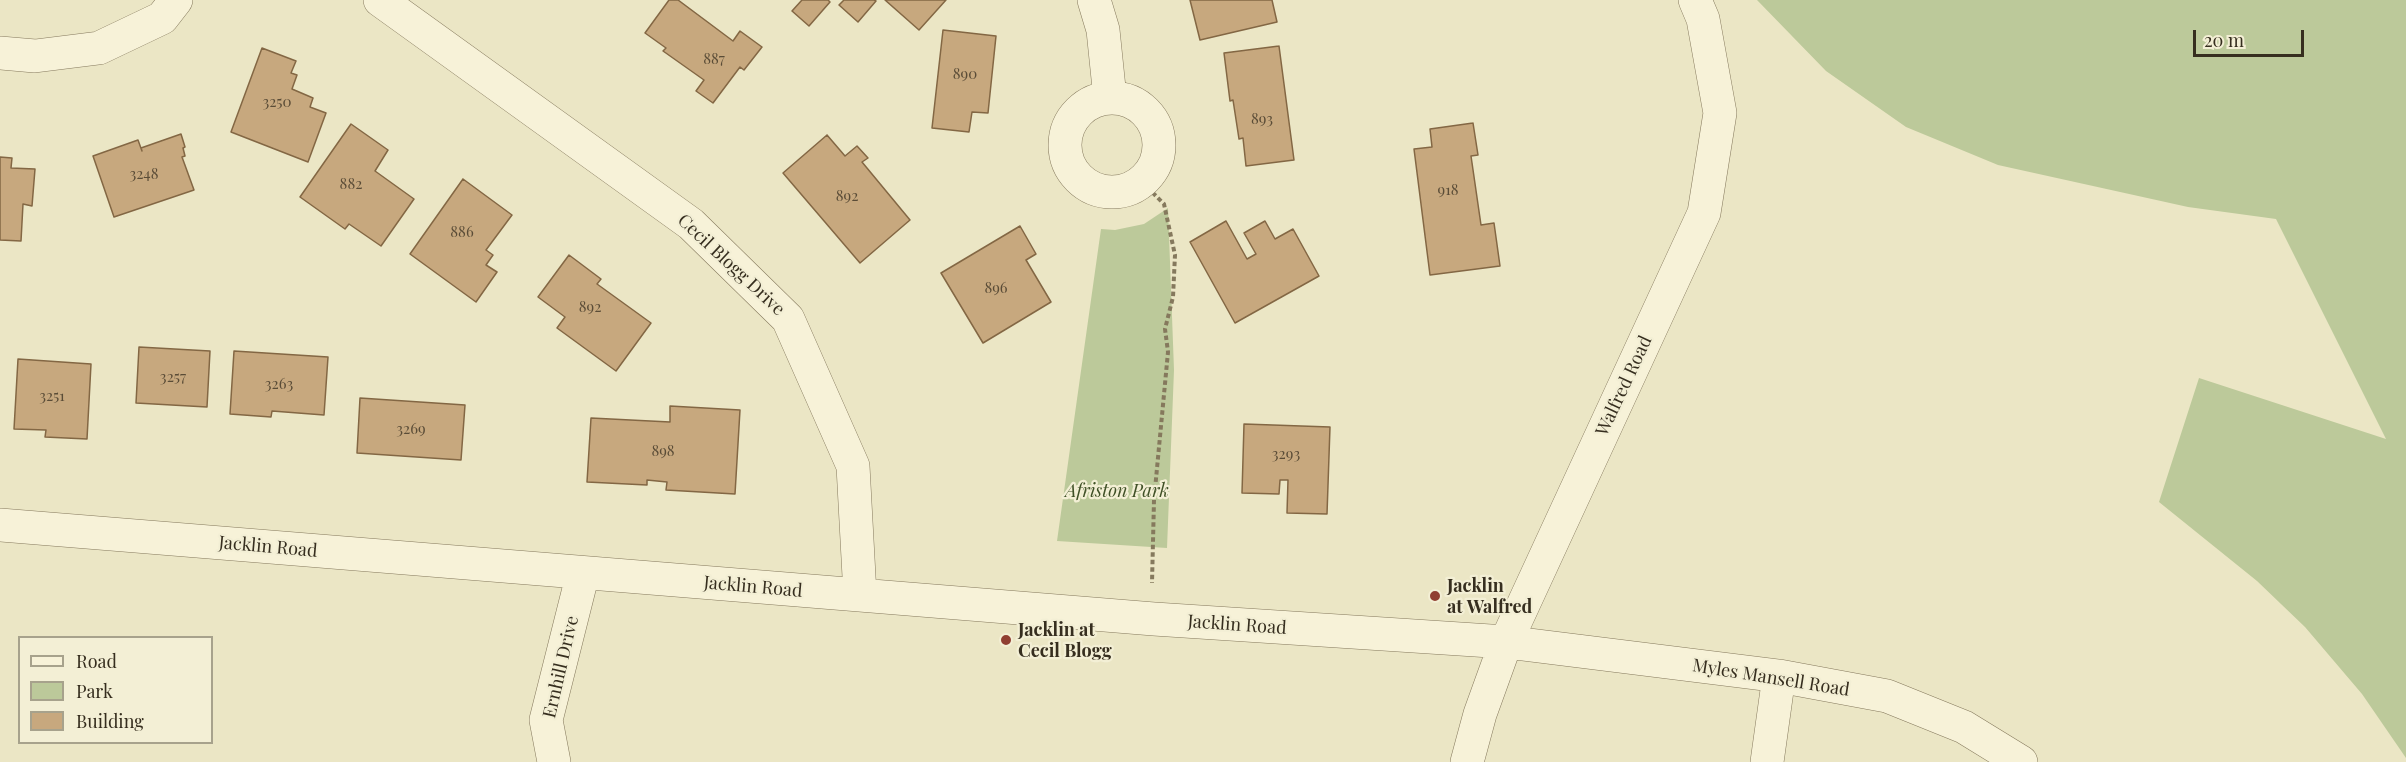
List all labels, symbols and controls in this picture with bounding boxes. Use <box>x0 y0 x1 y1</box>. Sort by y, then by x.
scale bar <box>2196 18 2307 56</box>
text: 20 m <box>2204 28 2244 52</box>
house number: 887 <box>703 50 725 68</box>
house number: 890 <box>953 65 977 83</box>
house number: 3250 <box>262 93 292 111</box>
house number: 893 <box>1251 110 1273 128</box>
house number: 3248 <box>129 165 159 183</box>
house number: 882 <box>340 175 362 193</box>
house number: 918 <box>1438 181 1458 199</box>
house number: 892 <box>836 187 858 205</box>
street label: Cecil Blogg Drive <box>673 210 789 320</box>
house number: 886 <box>450 223 474 241</box>
house number: 896 <box>984 279 1008 297</box>
house number: 892 <box>579 298 601 316</box>
street label: Walfred Road <box>1591 332 1657 440</box>
house number: 3257 <box>160 368 186 386</box>
house number: 3263 <box>265 375 293 393</box>
house number: 3251 <box>39 387 65 405</box>
house number: 3269 <box>396 420 426 438</box>
house number: 898 <box>651 442 675 460</box>
house number: 3293 <box>1272 445 1300 463</box>
park label: Afriston Park <box>1065 480 1169 502</box>
street label: Jacklin Road <box>218 532 318 562</box>
street label: Jacklin Road <box>703 572 803 602</box>
place label: Jacklin at Walfred <box>1447 575 1532 618</box>
marker: Jacklin at Walfred <box>1428 589 1442 603</box>
street label: Jacklin Road <box>1187 611 1287 639</box>
street label: Ernhill Drive <box>539 614 583 720</box>
place label: Jacklin at Cecil Blogg <box>1018 619 1112 662</box>
marker: Jacklin at Cecil Blogg <box>999 633 1013 647</box>
legend <box>18 636 213 744</box>
text: Road <box>76 649 117 673</box>
street label: Myles Mansell Road <box>1691 655 1851 701</box>
text: Park <box>76 679 113 703</box>
text: Building <box>76 709 144 733</box>

